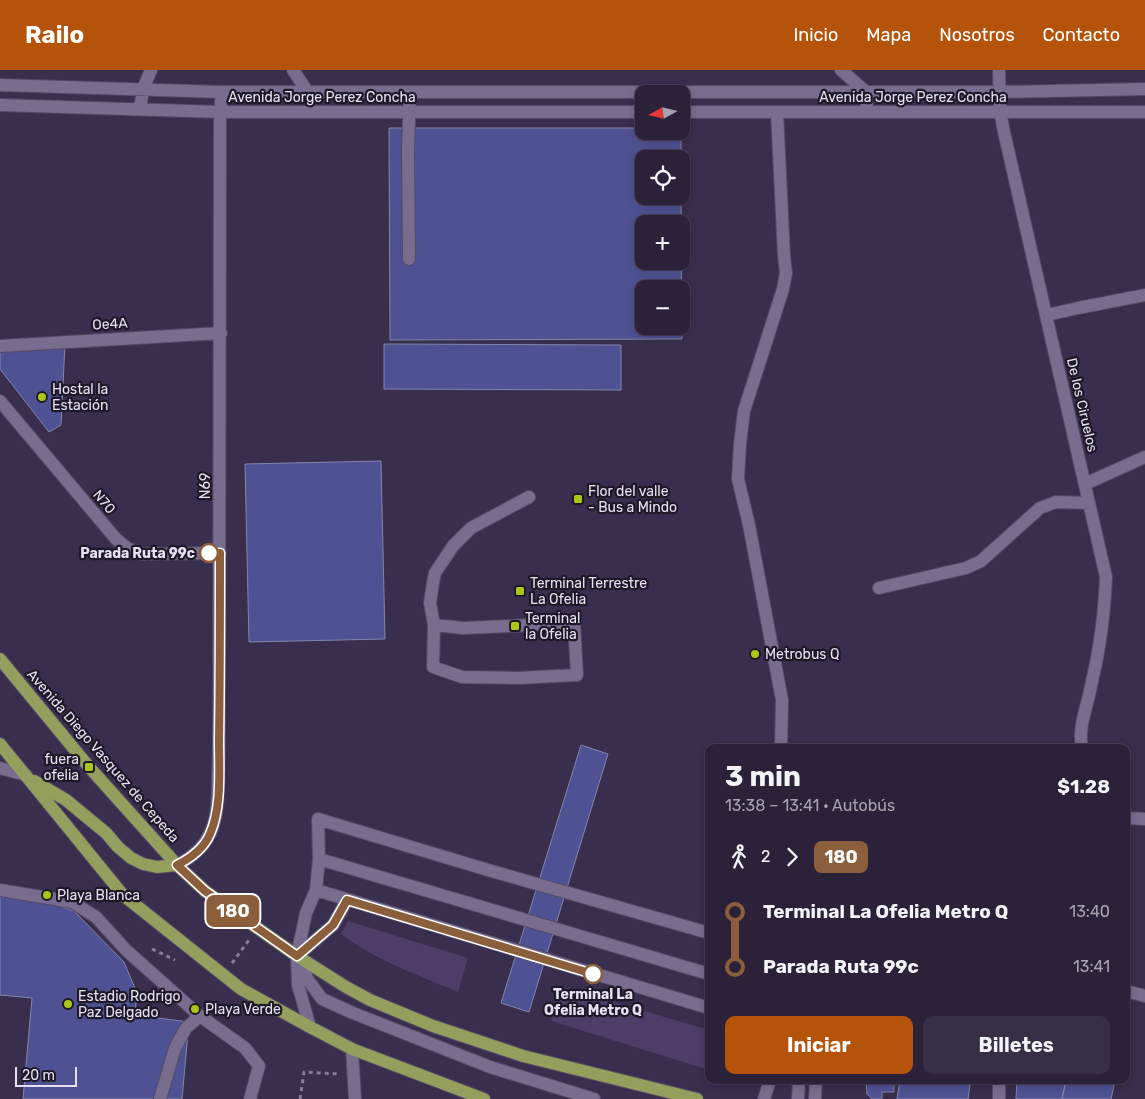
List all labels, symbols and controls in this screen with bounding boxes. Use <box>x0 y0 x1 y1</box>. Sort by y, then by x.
text: Railo <box>25 21 84 49</box>
text: Inicio <box>793 24 838 46</box>
text: Mapa <box>866 24 911 46</box>
text: Nosotros <box>939 24 1015 46</box>
text: Contacto <box>1043 24 1120 46</box>
north arrow <box>635 85 690 140</box>
map controls <box>635 85 690 335</box>
street label: Avenida Jorge Perez Concha <box>228 89 416 106</box>
street label: Avenida Jorge Perez Concha <box>819 89 1007 106</box>
button: locate <box>635 150 690 205</box>
button: + <box>635 215 690 270</box>
button: − <box>635 280 690 335</box>
street label: Oe4A <box>92 315 129 333</box>
street label: De los Ciruelos <box>1063 356 1101 454</box>
place label: Hostal la Estación <box>52 381 108 414</box>
marker: Hostal la Estación <box>36 391 48 403</box>
street label: N69 <box>197 473 214 499</box>
place label: Flor del valle - Bus a Mindo <box>588 483 677 516</box>
street label: N70 <box>89 487 119 517</box>
marker: Flor del valle - Bus a Mindo <box>572 493 584 505</box>
marker: Parada Ruta 99c <box>199 543 219 563</box>
place label: Parada Ruta 99c <box>80 545 195 562</box>
place label: Terminal Terrestre La Ofelia <box>530 575 647 608</box>
marker: Terminal Terrestre La Ofelia <box>514 585 526 597</box>
place label: Terminal la Ofelia <box>525 610 580 643</box>
marker: Terminal la Ofelia <box>509 620 521 632</box>
place label: Metrobus Q <box>765 646 839 663</box>
marker: Metrobus Q <box>749 648 761 660</box>
street label: Avenida Diego Vasquez de Cepeda <box>23 666 183 846</box>
place label: fuera ofelia <box>43 751 79 784</box>
text: 3 min <box>725 760 801 793</box>
marker: fuera ofelia <box>83 761 95 773</box>
text: $1.28 <box>1057 775 1110 798</box>
text: 13:38 – 13:41 · Autobús <box>725 796 895 815</box>
icon: walk <box>725 843 753 871</box>
icon: forward <box>778 843 806 871</box>
text: 180 <box>824 846 858 868</box>
text: 2 <box>761 847 770 866</box>
place label: Playa Blanca <box>57 887 140 904</box>
marker: Playa Blanca <box>41 889 53 901</box>
line badge: 180 <box>204 895 262 927</box>
text: 180 <box>216 900 250 922</box>
text: Terminal La Ofelia Metro Q <box>763 900 1008 923</box>
text: 13:40 <box>1069 902 1110 921</box>
text: Parada Ruta 99c <box>763 955 919 978</box>
text: 13:41 <box>1073 957 1110 976</box>
marker: Terminal La Ofelia Metro Q <box>583 964 603 984</box>
place label: Terminal La Ofelia Metro Q <box>544 986 642 1019</box>
place label: Estadio Rodrigo Paz Delgado <box>78 988 181 1021</box>
marker: Estadio Rodrigo Paz Delgado <box>62 998 74 1010</box>
place label: Playa Verde <box>205 1001 281 1018</box>
marker: Playa Verde <box>189 1003 201 1015</box>
button: Iniciar <box>725 1016 913 1074</box>
button: Billetes <box>923 1016 1110 1074</box>
scale bar <box>15 1064 78 1087</box>
text: 20 m <box>22 1067 55 1084</box>

